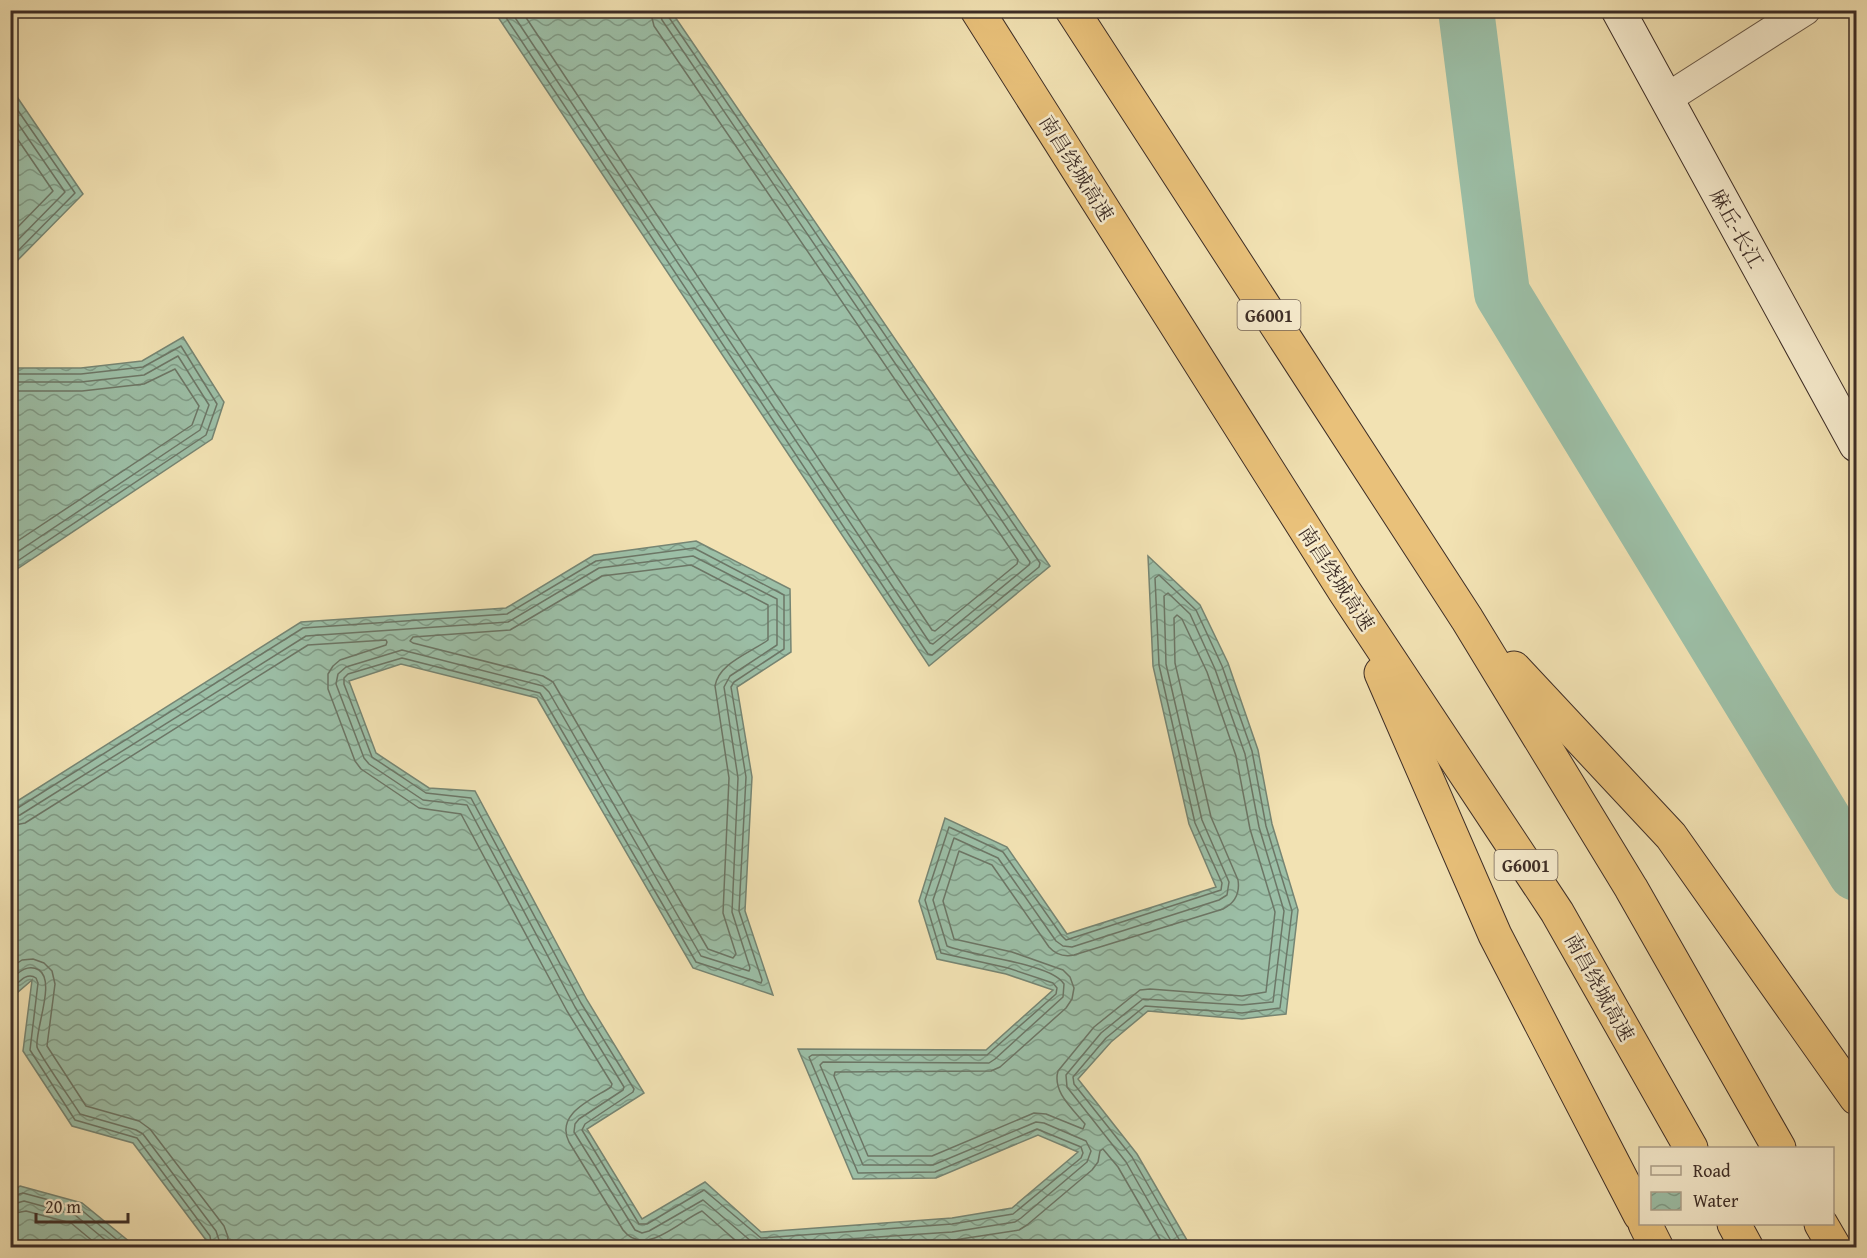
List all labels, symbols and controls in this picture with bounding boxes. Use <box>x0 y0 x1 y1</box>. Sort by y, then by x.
street label: 南昌绕城高速 <box>1033 109 1121 227</box>
street label: 麻丘-长江 <box>1703 183 1771 273</box>
road number: G6001 <box>1238 300 1300 330</box>
street label: 南昌绕城高速 <box>1292 520 1382 636</box>
road number: G6001 <box>1494 850 1558 880</box>
street label: 南昌绕城高速 <box>1558 927 1642 1047</box>
legend <box>1639 1147 1834 1225</box>
text: Road <box>1693 1157 1731 1184</box>
scale bar <box>36 1186 128 1224</box>
text: Water <box>1693 1187 1739 1214</box>
text: 20 m <box>45 1193 81 1220</box>

